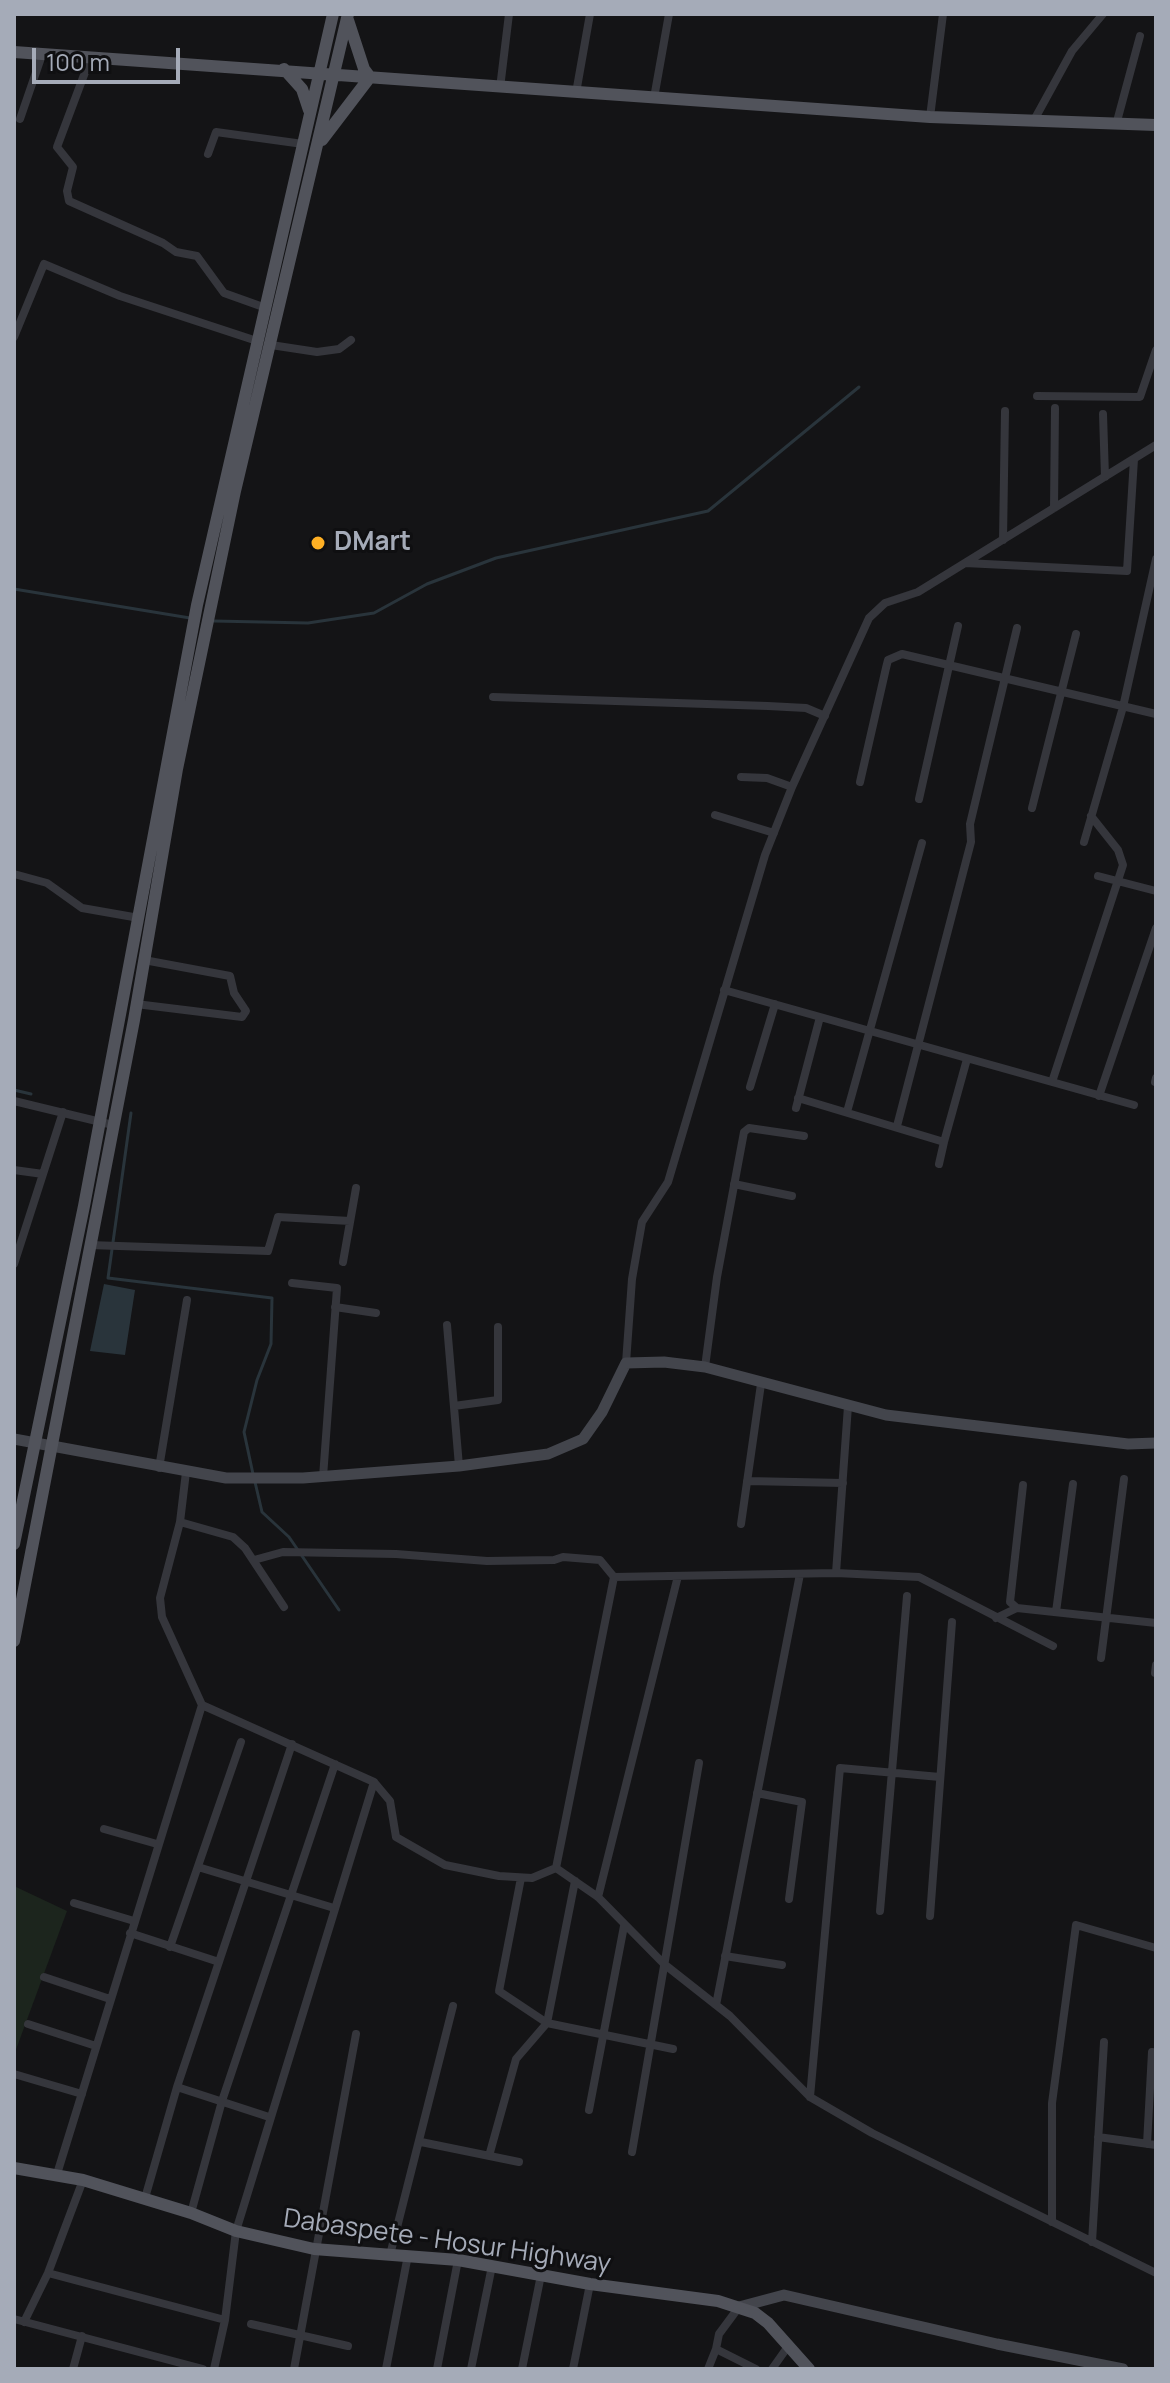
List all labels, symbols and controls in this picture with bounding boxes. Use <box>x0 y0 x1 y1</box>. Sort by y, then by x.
scale bar <box>36 32 184 82</box>
text: 100 m <box>46 45 110 78</box>
place label: DMart <box>334 527 411 559</box>
marker: DMart <box>309 534 327 552</box>
street label: Dabaspete - Hosur Highway <box>281 2204 613 2280</box>

